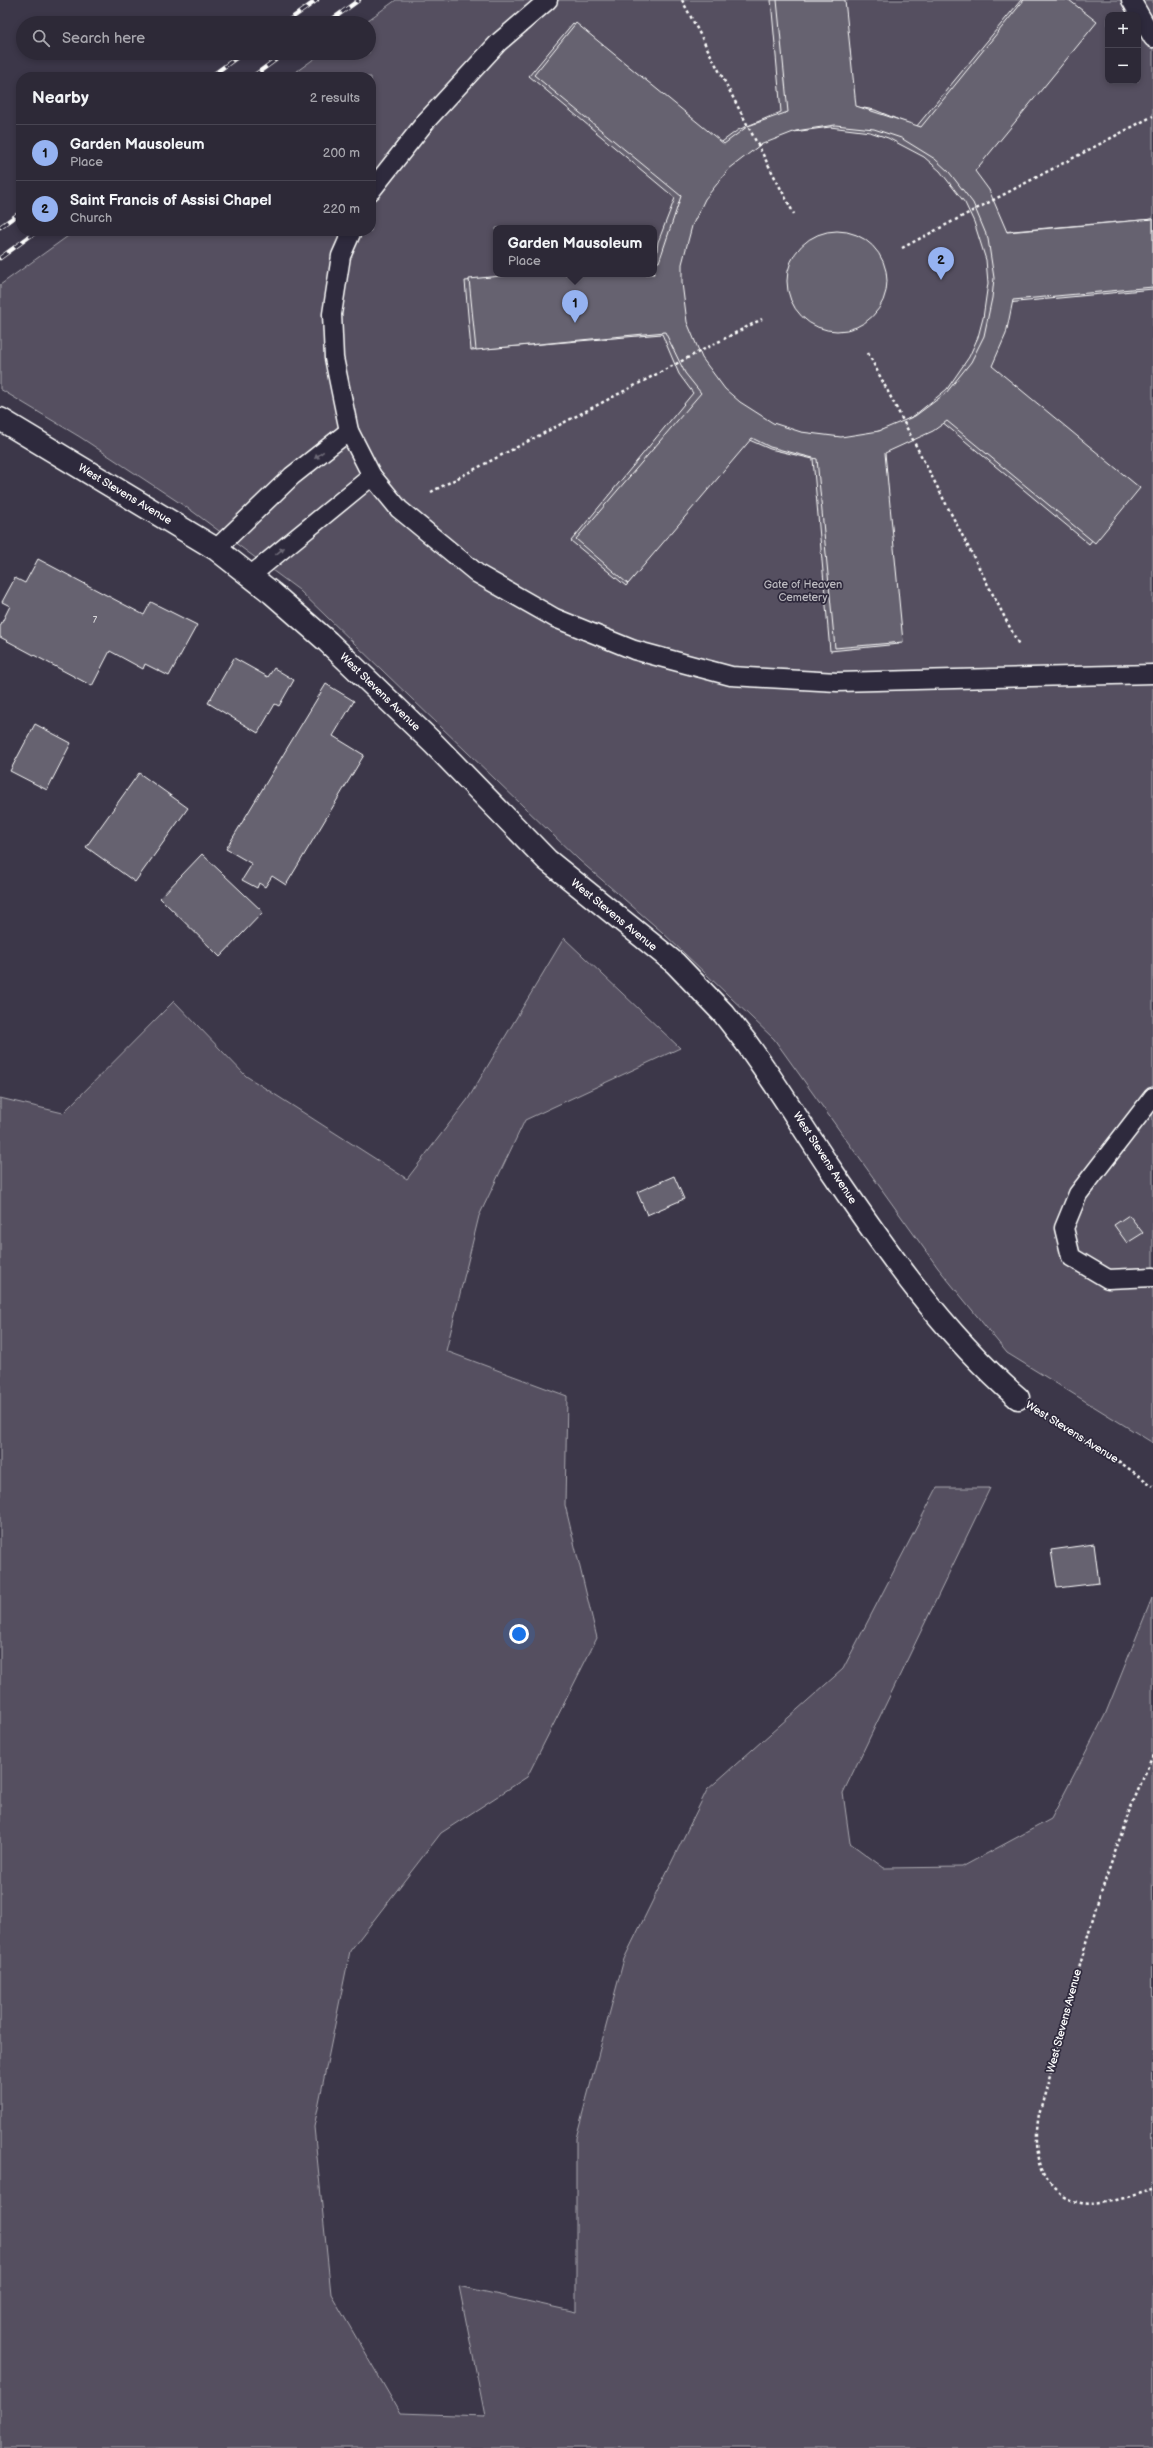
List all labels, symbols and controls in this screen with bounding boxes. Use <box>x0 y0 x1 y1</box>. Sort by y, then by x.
map controls <box>1105 12 1141 84</box>
button: + <box>1105 12 1141 48</box>
search box <box>16 16 376 60</box>
icon: search <box>30 27 52 49</box>
text: Search here <box>62 29 145 48</box>
button: − <box>1105 48 1141 84</box>
text: Nearby <box>32 88 89 108</box>
text: 2 results <box>310 90 360 106</box>
text: Garden Mausoleum <box>70 135 205 154</box>
text: 1 <box>42 145 48 161</box>
text: 200 m <box>323 145 360 161</box>
text: Place <box>70 154 103 170</box>
text: Saint Francis of Assisi Chapel <box>70 191 272 210</box>
text: 2 <box>41 201 49 217</box>
text: 220 m <box>323 201 360 217</box>
text: Church <box>70 210 112 226</box>
popup <box>493 225 657 277</box>
text: Garden Mausoleum <box>508 234 642 253</box>
pin: 2 <box>928 247 954 280</box>
text: Place <box>508 253 541 269</box>
pin: 1 <box>562 290 588 323</box>
one-way arrow <box>313 451 324 459</box>
street label: West Stevens Avenue <box>76 461 175 527</box>
one-way arrow <box>275 546 286 555</box>
park label: Gate of Heaven Cemetery <box>764 578 842 604</box>
house number: 7 <box>93 615 98 626</box>
street label: West Stevens Avenue <box>337 650 423 734</box>
street label: West Stevens Avenue <box>568 876 660 954</box>
street label: West Stevens Avenue <box>790 1110 860 1207</box>
street label: West Stevens Avenue <box>1023 1398 1121 1466</box>
your location <box>509 1624 529 1644</box>
street label: West Stevens Avenue <box>1044 1967 1084 2074</box>

